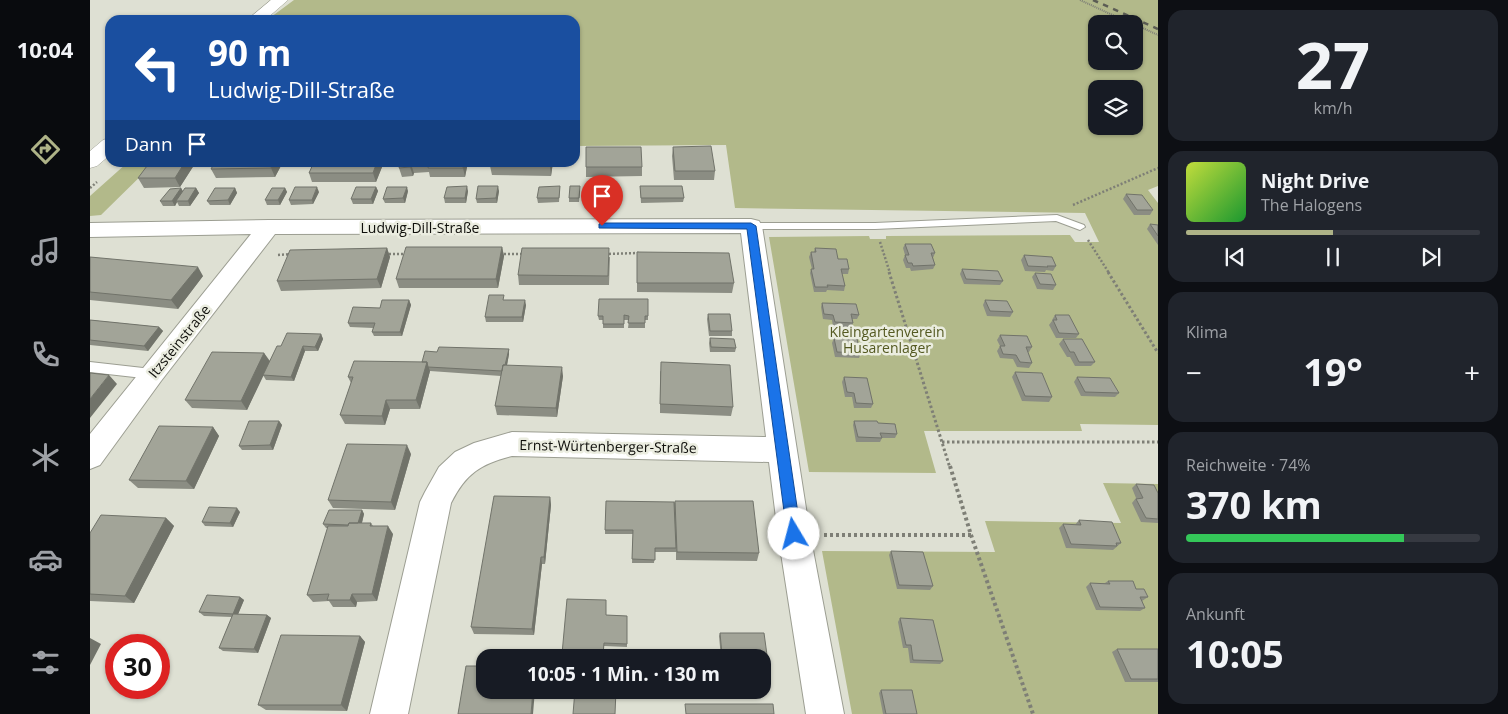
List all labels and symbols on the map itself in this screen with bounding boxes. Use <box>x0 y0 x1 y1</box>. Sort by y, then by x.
pin <box>581 175 623 226</box>
street label: Ludwig-Dill-Straße <box>361 218 480 237</box>
street label: Itzsteinstraße <box>144 300 214 382</box>
park label: Kleingartenverein Husarenlager <box>829 322 945 357</box>
street label: Ernst-Würtenberger-Straße <box>519 435 697 457</box>
position arrow <box>767 507 819 559</box>
speed limit sign: 30 <box>105 634 170 699</box>

